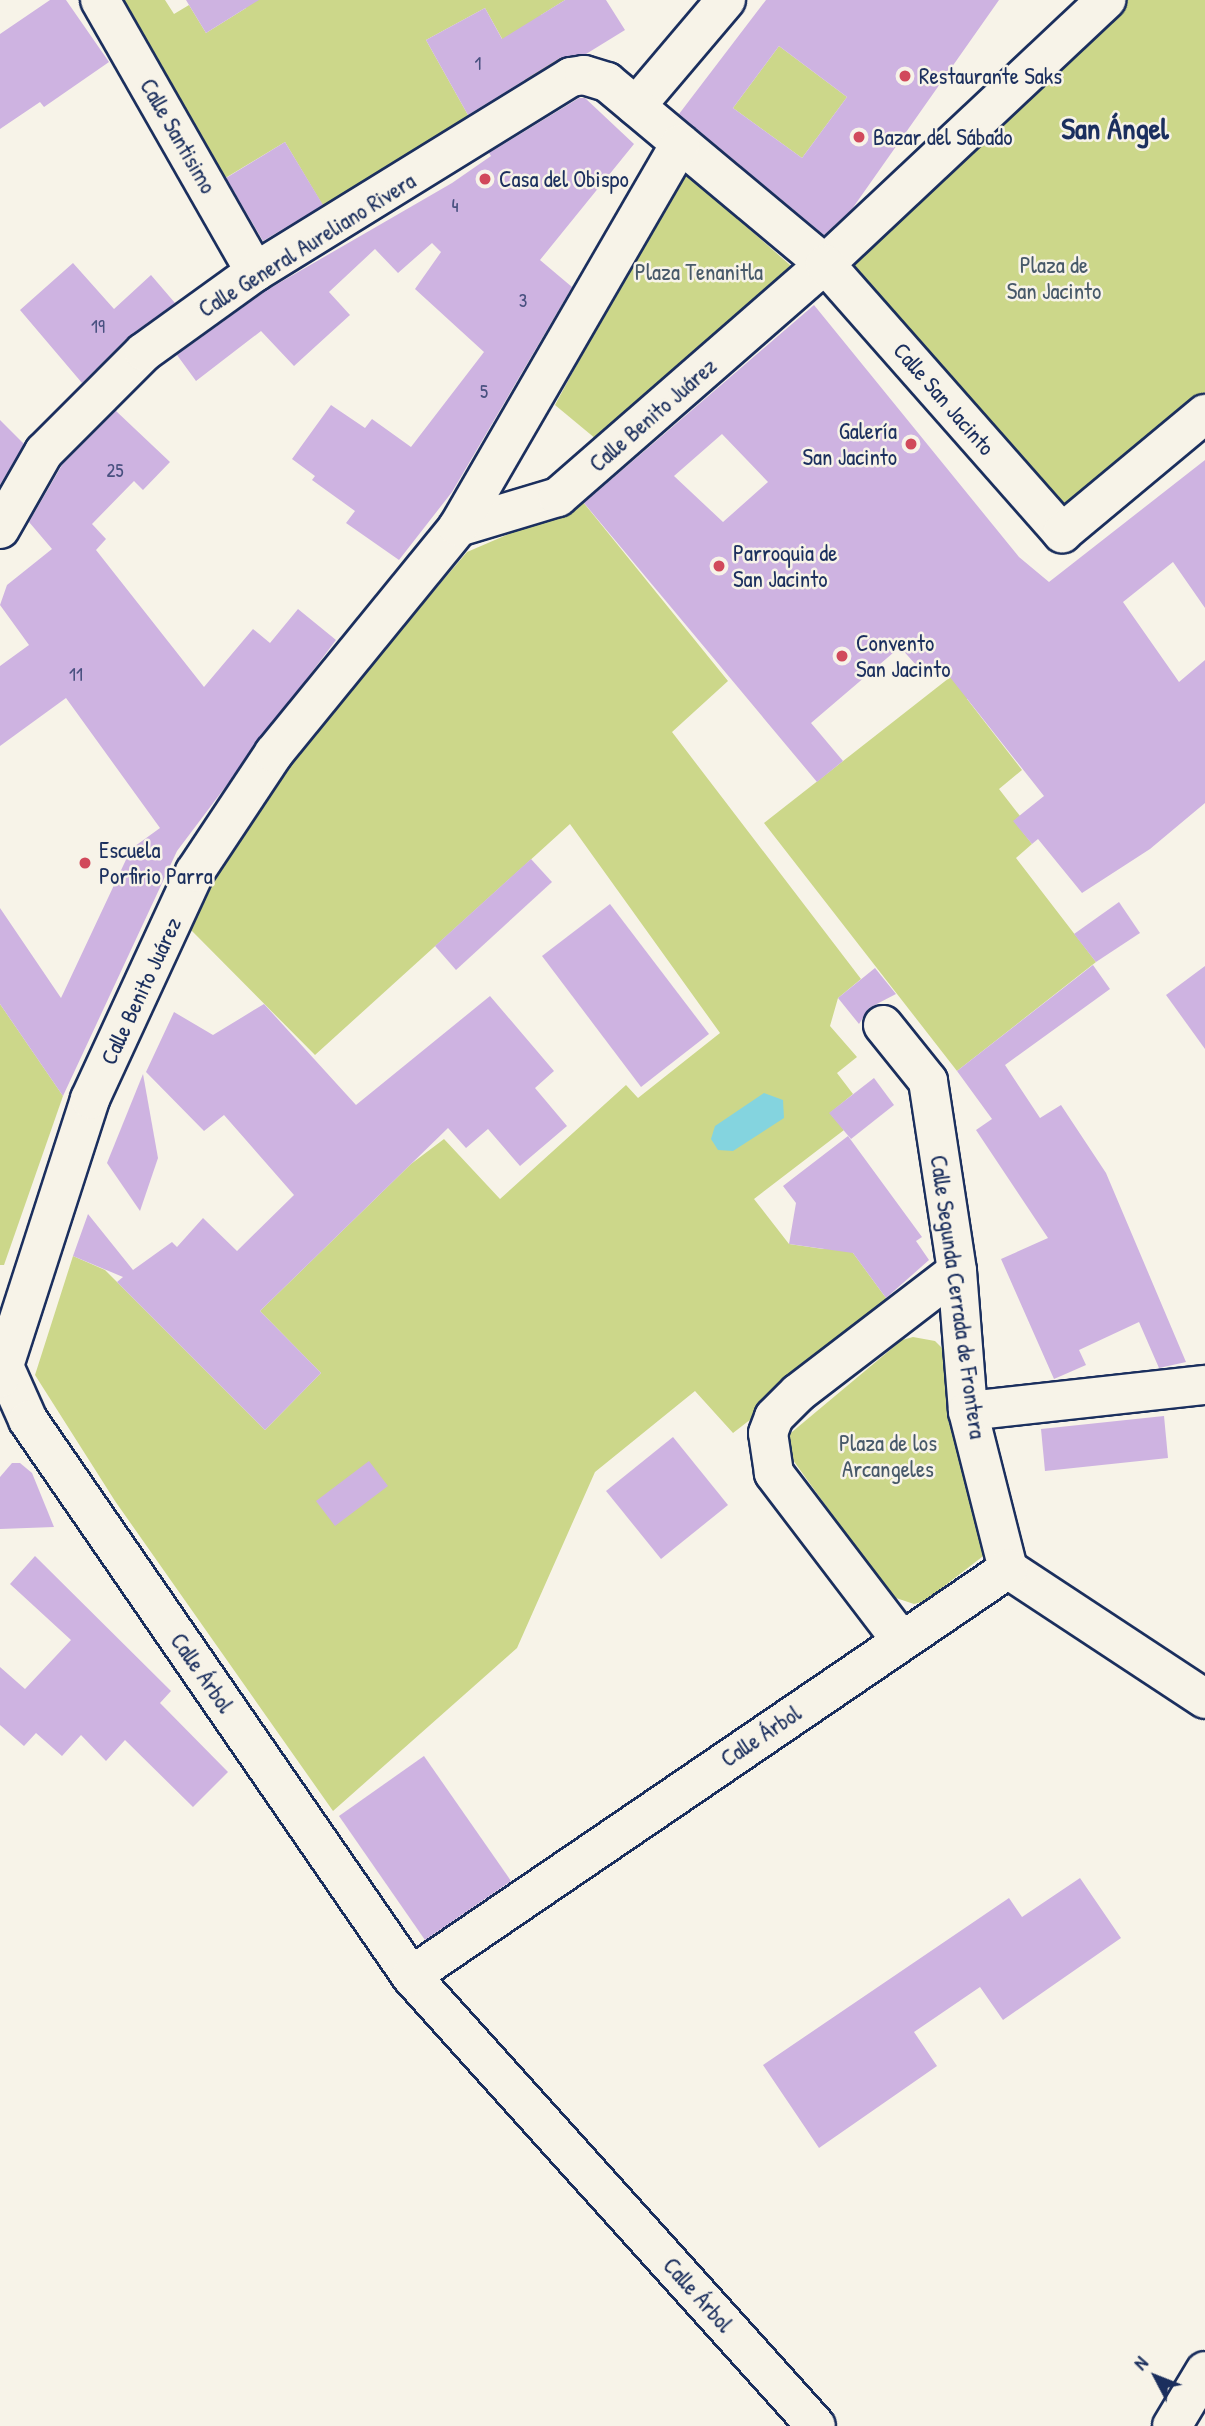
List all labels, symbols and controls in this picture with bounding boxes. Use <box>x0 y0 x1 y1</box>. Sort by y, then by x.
house number: 1 <box>475 53 481 75</box>
place label: Restaurante Saks <box>919 62 1062 90</box>
marker: Restaurante Saks <box>897 68 913 84</box>
street label: Calle Santisimo <box>134 74 222 198</box>
district label: San Ángel <box>1061 110 1169 146</box>
place label: Bazar del Sábado <box>873 123 1013 151</box>
marker: Bazar del Sábado <box>851 129 867 145</box>
place label: Casa del Obispo <box>499 165 629 193</box>
street label: Calle General Aureliano Rivera <box>193 167 421 323</box>
marker: Casa del Obispo <box>477 171 493 187</box>
house number: 4 <box>451 195 459 217</box>
park label: Plaza de San Jacinto <box>1007 251 1101 305</box>
park label: Plaza Tenanitla <box>635 258 763 286</box>
house number: 3 <box>519 290 527 312</box>
house number: 19 <box>91 316 105 338</box>
street label: Calle San Jacinto <box>888 337 1000 461</box>
street label: Calle Benito Juárez <box>584 352 722 478</box>
house number: 5 <box>480 381 488 403</box>
place label: Galería San Jacinto <box>803 417 897 471</box>
marker: Galería San Jacinto <box>903 436 919 452</box>
house number: 25 <box>107 460 123 482</box>
place label: Parroquia de San Jacinto <box>733 539 837 593</box>
marker: Parroquia de San Jacinto <box>711 558 727 574</box>
place label: Convento San Jacinto <box>856 629 950 683</box>
marker: Convento San Jacinto <box>834 648 850 664</box>
house number: 11 <box>69 664 83 686</box>
place label: Escuela Porfirio Parra <box>99 836 213 890</box>
marker: Escuela Porfirio Parra <box>77 855 93 871</box>
street label: Calle Benito Juárez <box>95 913 187 1069</box>
street label: Calle Segunda Cerrada de Frontera <box>924 1153 992 1441</box>
park label: Plaza de los Arcangeles <box>839 1429 937 1483</box>
street label: Calle Árbol <box>165 1628 239 1718</box>
street label: Calle Árbol <box>716 1699 806 1773</box>
street label: Calle Árbol <box>657 2252 739 2338</box>
north arrow <box>1121 2342 1191 2412</box>
text: N <box>1127 2350 1153 2375</box>

